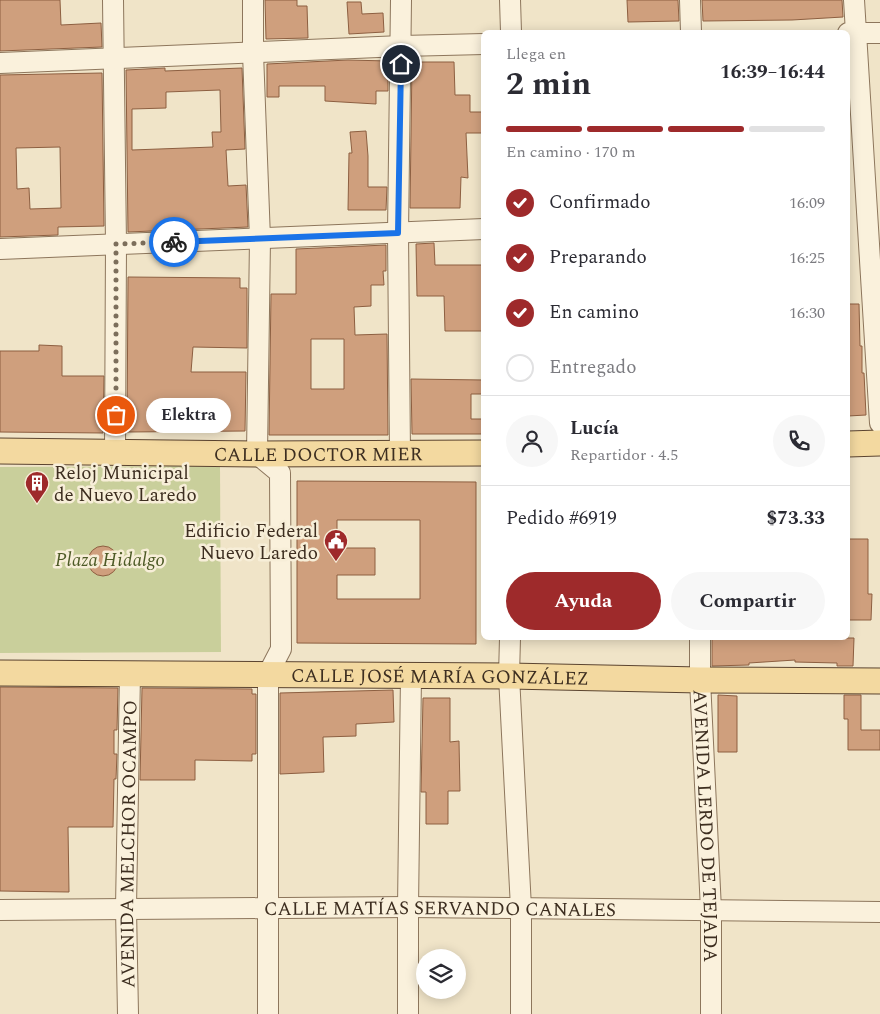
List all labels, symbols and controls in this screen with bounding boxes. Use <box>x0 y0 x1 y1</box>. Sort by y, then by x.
text: Llega en <box>506 42 566 66</box>
pin <box>380 43 422 85</box>
icon: home <box>387 50 415 78</box>
text: 16:39–16:44 <box>720 58 825 87</box>
text: 2 min <box>506 60 591 109</box>
text: En camino · 170 m <box>506 140 636 164</box>
text: Confirmado <box>549 188 650 217</box>
icon: check <box>506 189 534 217</box>
text: 16:09 <box>789 191 825 215</box>
courier <box>149 217 199 267</box>
icon: bike <box>160 228 188 256</box>
text: Preparando <box>549 243 647 272</box>
icon: check <box>506 244 534 272</box>
text: 16:25 <box>789 246 825 270</box>
text: En camino <box>549 298 639 327</box>
icon: check <box>506 299 534 327</box>
text: 16:30 <box>789 301 825 325</box>
text: Entregado <box>549 353 636 382</box>
pin <box>95 394 137 436</box>
callout: Elektra <box>146 398 231 432</box>
icon: bag <box>102 401 130 429</box>
text: Elektra <box>161 403 216 427</box>
text: Lucía <box>570 414 619 443</box>
button: person <box>506 415 558 467</box>
button: phone <box>773 415 825 467</box>
street label: CALLE DOCTOR MIER <box>214 440 423 470</box>
text: Repartidor · 4.5 <box>570 443 678 467</box>
place label: Reloj Municipal de Nuevo Laredo <box>54 459 197 510</box>
building icon: Reloj Municipal de Nuevo Laredo <box>24 470 50 504</box>
text: Pedido #6919 <box>506 504 617 533</box>
text: $73.33 <box>767 504 825 533</box>
place label: Edificio Federal Nuevo Laredo <box>184 517 318 568</box>
public building icon: Edificio Federal Nuevo Laredo <box>323 528 349 562</box>
park label: Plaza Hidalgo <box>55 546 165 575</box>
button: Ayuda <box>506 572 661 630</box>
button: Compartir <box>671 572 825 630</box>
street label: CALLE JOSÉ MARÍA GONZÁLEZ <box>291 662 589 694</box>
street label: AVENIDA LERDO DE TEJADA <box>684 689 724 962</box>
street label: AVENIDA MELCHOR OCAMPO <box>113 700 146 988</box>
street label: CALLE MATÍAS SERVANDO CANALES <box>264 894 616 925</box>
map controls <box>416 949 466 999</box>
button: layers <box>416 949 466 999</box>

